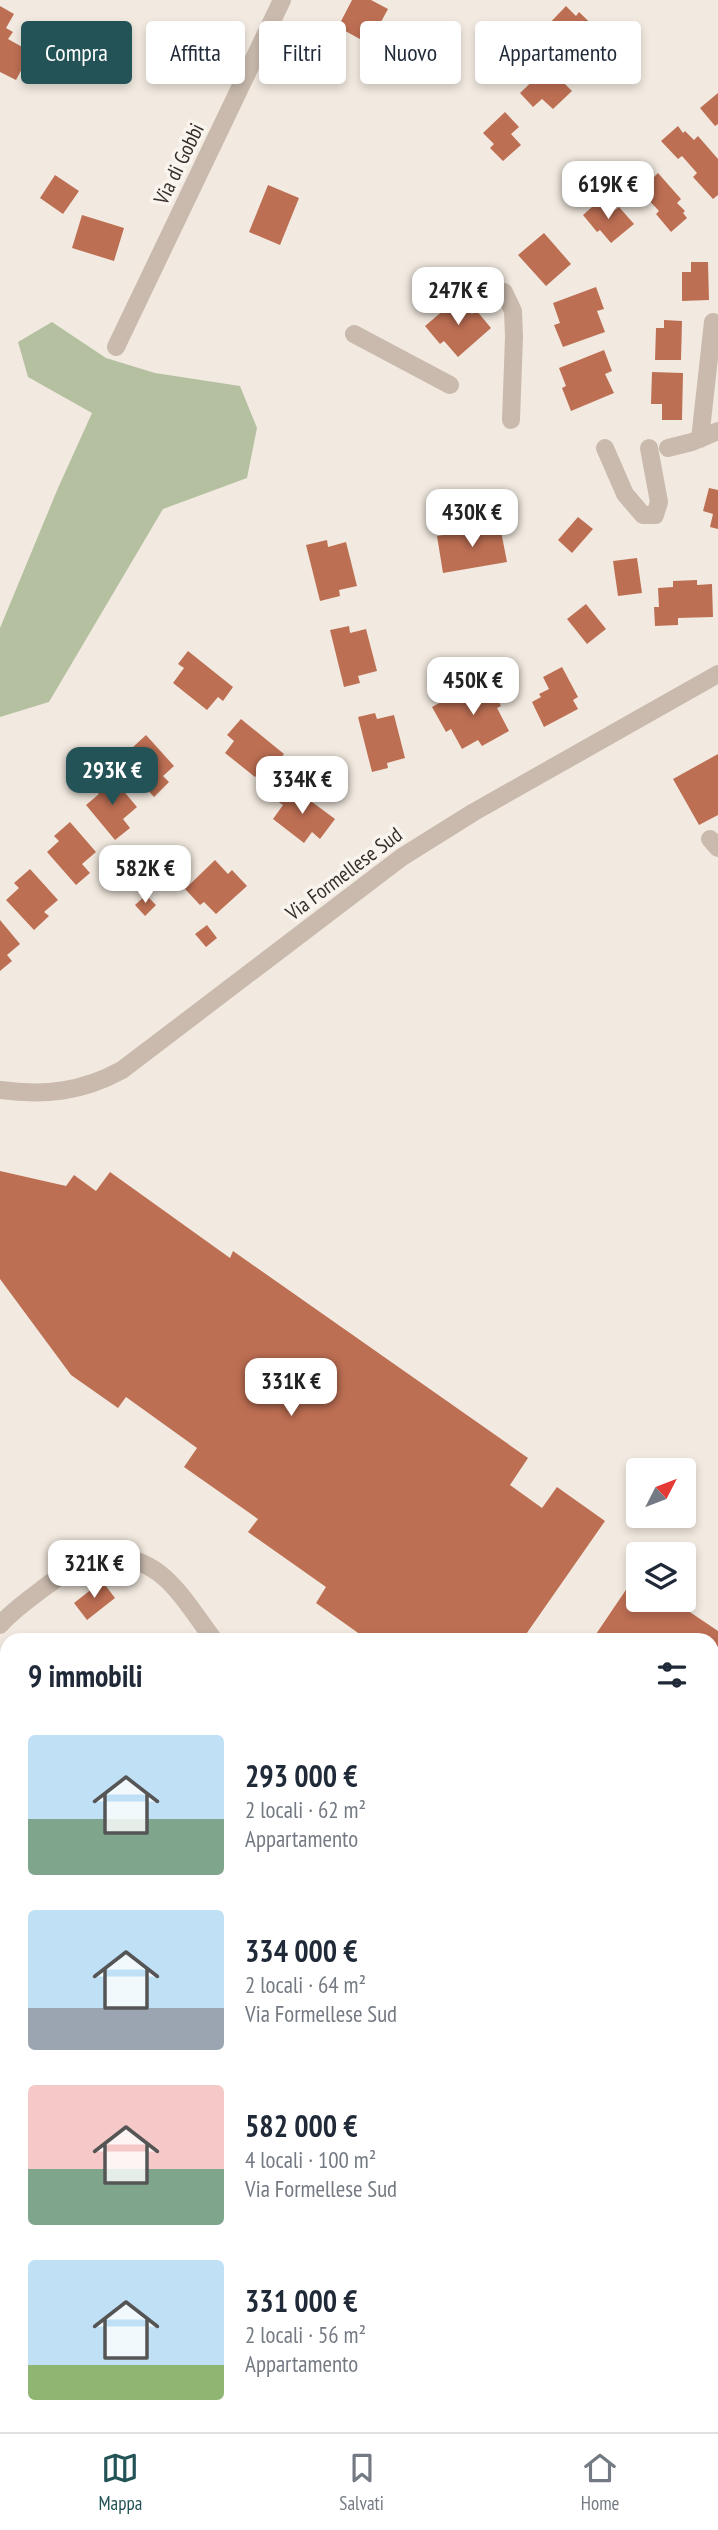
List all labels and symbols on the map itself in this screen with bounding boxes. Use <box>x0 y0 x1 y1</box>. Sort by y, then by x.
street label: Via di Gobbi <box>147 119 210 210</box>
pin: 619K € <box>551 162 665 221</box>
pin: 247K € <box>401 268 515 327</box>
pin: 430K € <box>415 490 529 549</box>
pin: 450K € <box>416 658 530 717</box>
pin: 293K € <box>55 748 169 807</box>
pin: 334K € <box>245 756 359 816</box>
street label: Via Formellese Sud <box>279 821 407 927</box>
pin: 582K € <box>88 846 202 905</box>
pin: 331K € <box>234 1358 348 1418</box>
north arrow <box>626 1458 696 1528</box>
pin: 321K € <box>37 1540 151 1600</box>

